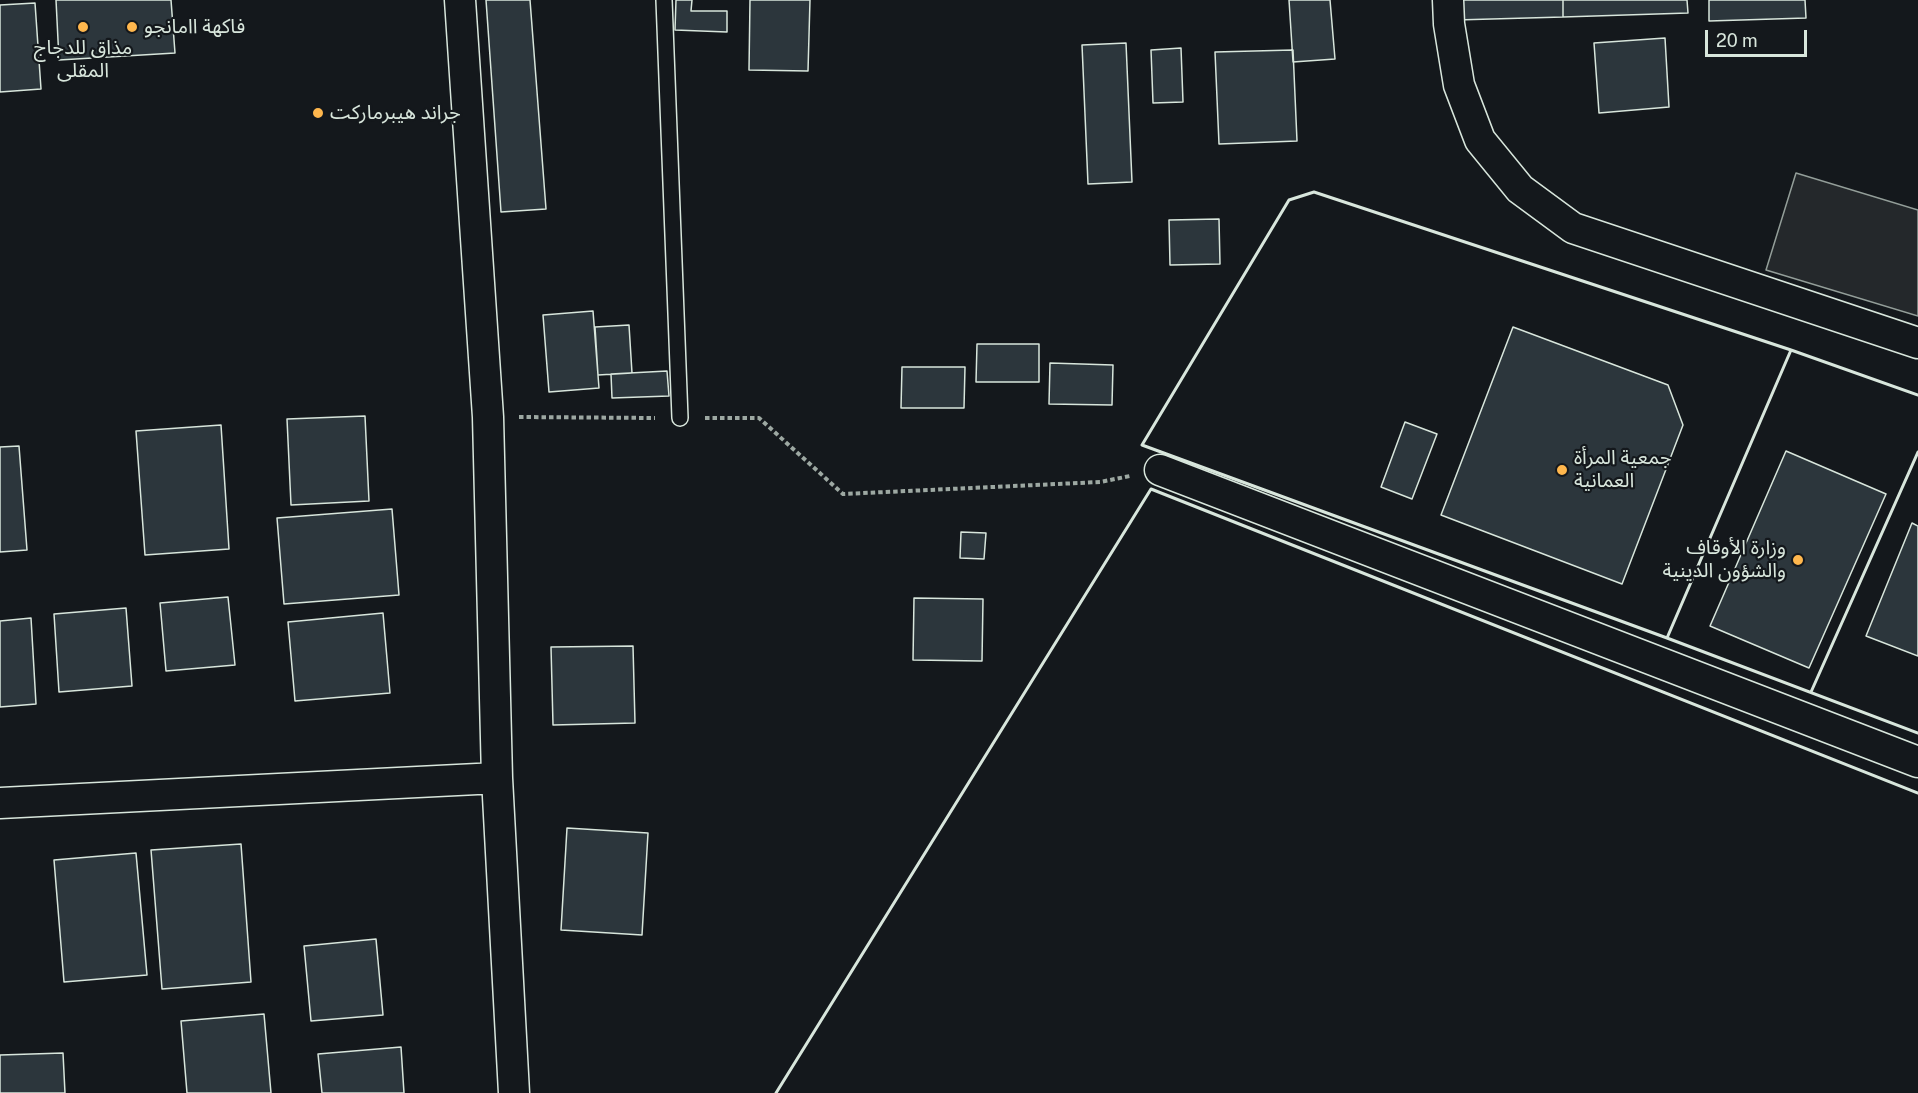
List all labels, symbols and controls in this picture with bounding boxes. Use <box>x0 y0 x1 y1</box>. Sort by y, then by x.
place label: فاكه‍ة اامانجو <box>144 15 245 39</box>
scale bar <box>1708 18 1810 56</box>
marker: مذاق للدجاج المقلى <box>76 20 90 34</box>
marker: فاكه‍ة اامانجو <box>125 20 139 34</box>
text: 20 m <box>1716 30 1758 51</box>
place label: مذاق للدجاج المقلى <box>34 36 132 83</box>
place label: جراند ه‍يبرماركت <box>330 101 461 125</box>
marker: جراند ه‍يبرماركت <box>311 106 325 120</box>
place label: جمعية المرأة العمانية <box>1574 446 1672 493</box>
marker: جمعية المرأة العمانية <box>1555 463 1569 477</box>
place label: وزارة الأوقاف والشؤون الدينية <box>1663 536 1786 583</box>
marker: وزارة الأوقاف والشؤون الدينية <box>1791 553 1805 567</box>

